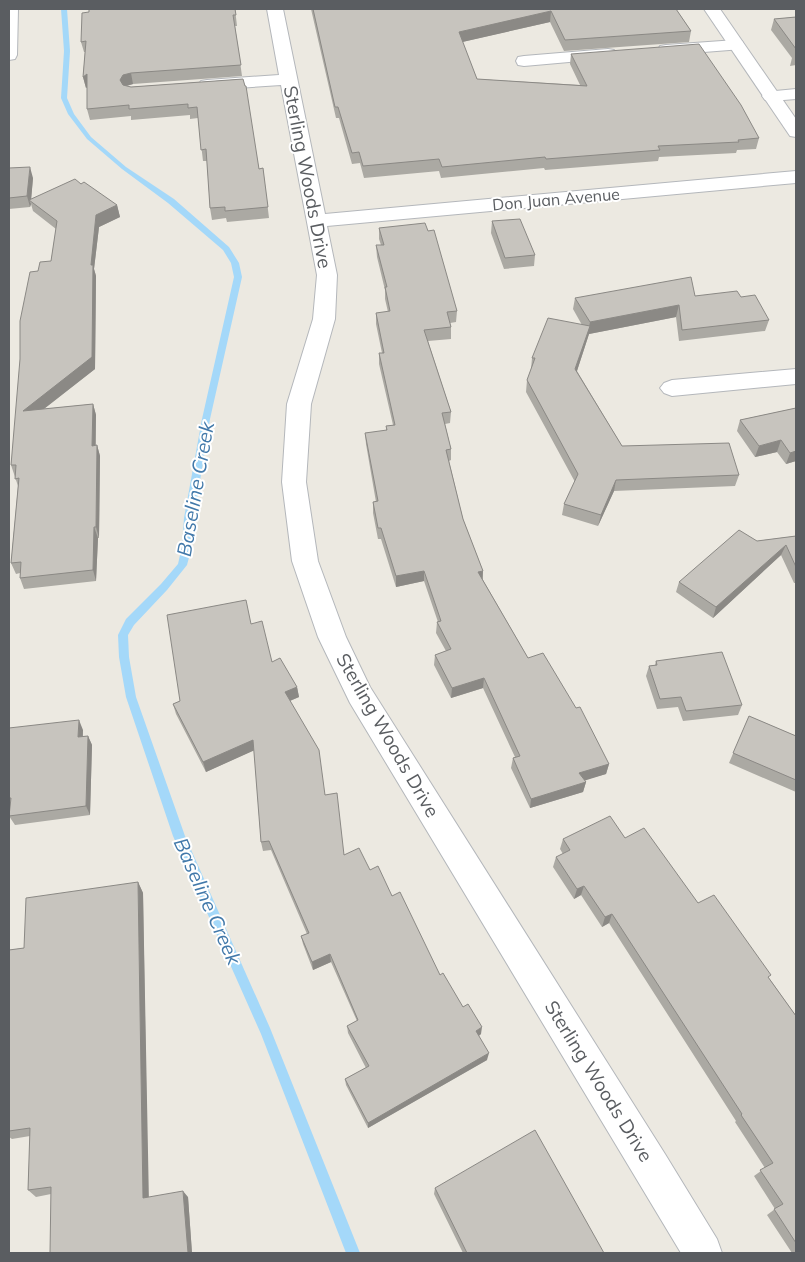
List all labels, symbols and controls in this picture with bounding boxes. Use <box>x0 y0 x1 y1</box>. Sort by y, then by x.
street label: Sterling Woods Drive <box>279 84 337 270</box>
street label: Don Juan Avenue <box>491 183 621 215</box>
water label: Baseline Creek <box>171 419 219 558</box>
street label: Sterling Woods Drive <box>331 649 445 821</box>
water label: Baseline Creek <box>169 834 247 969</box>
street label: Sterling Woods Drive <box>540 996 658 1166</box>

